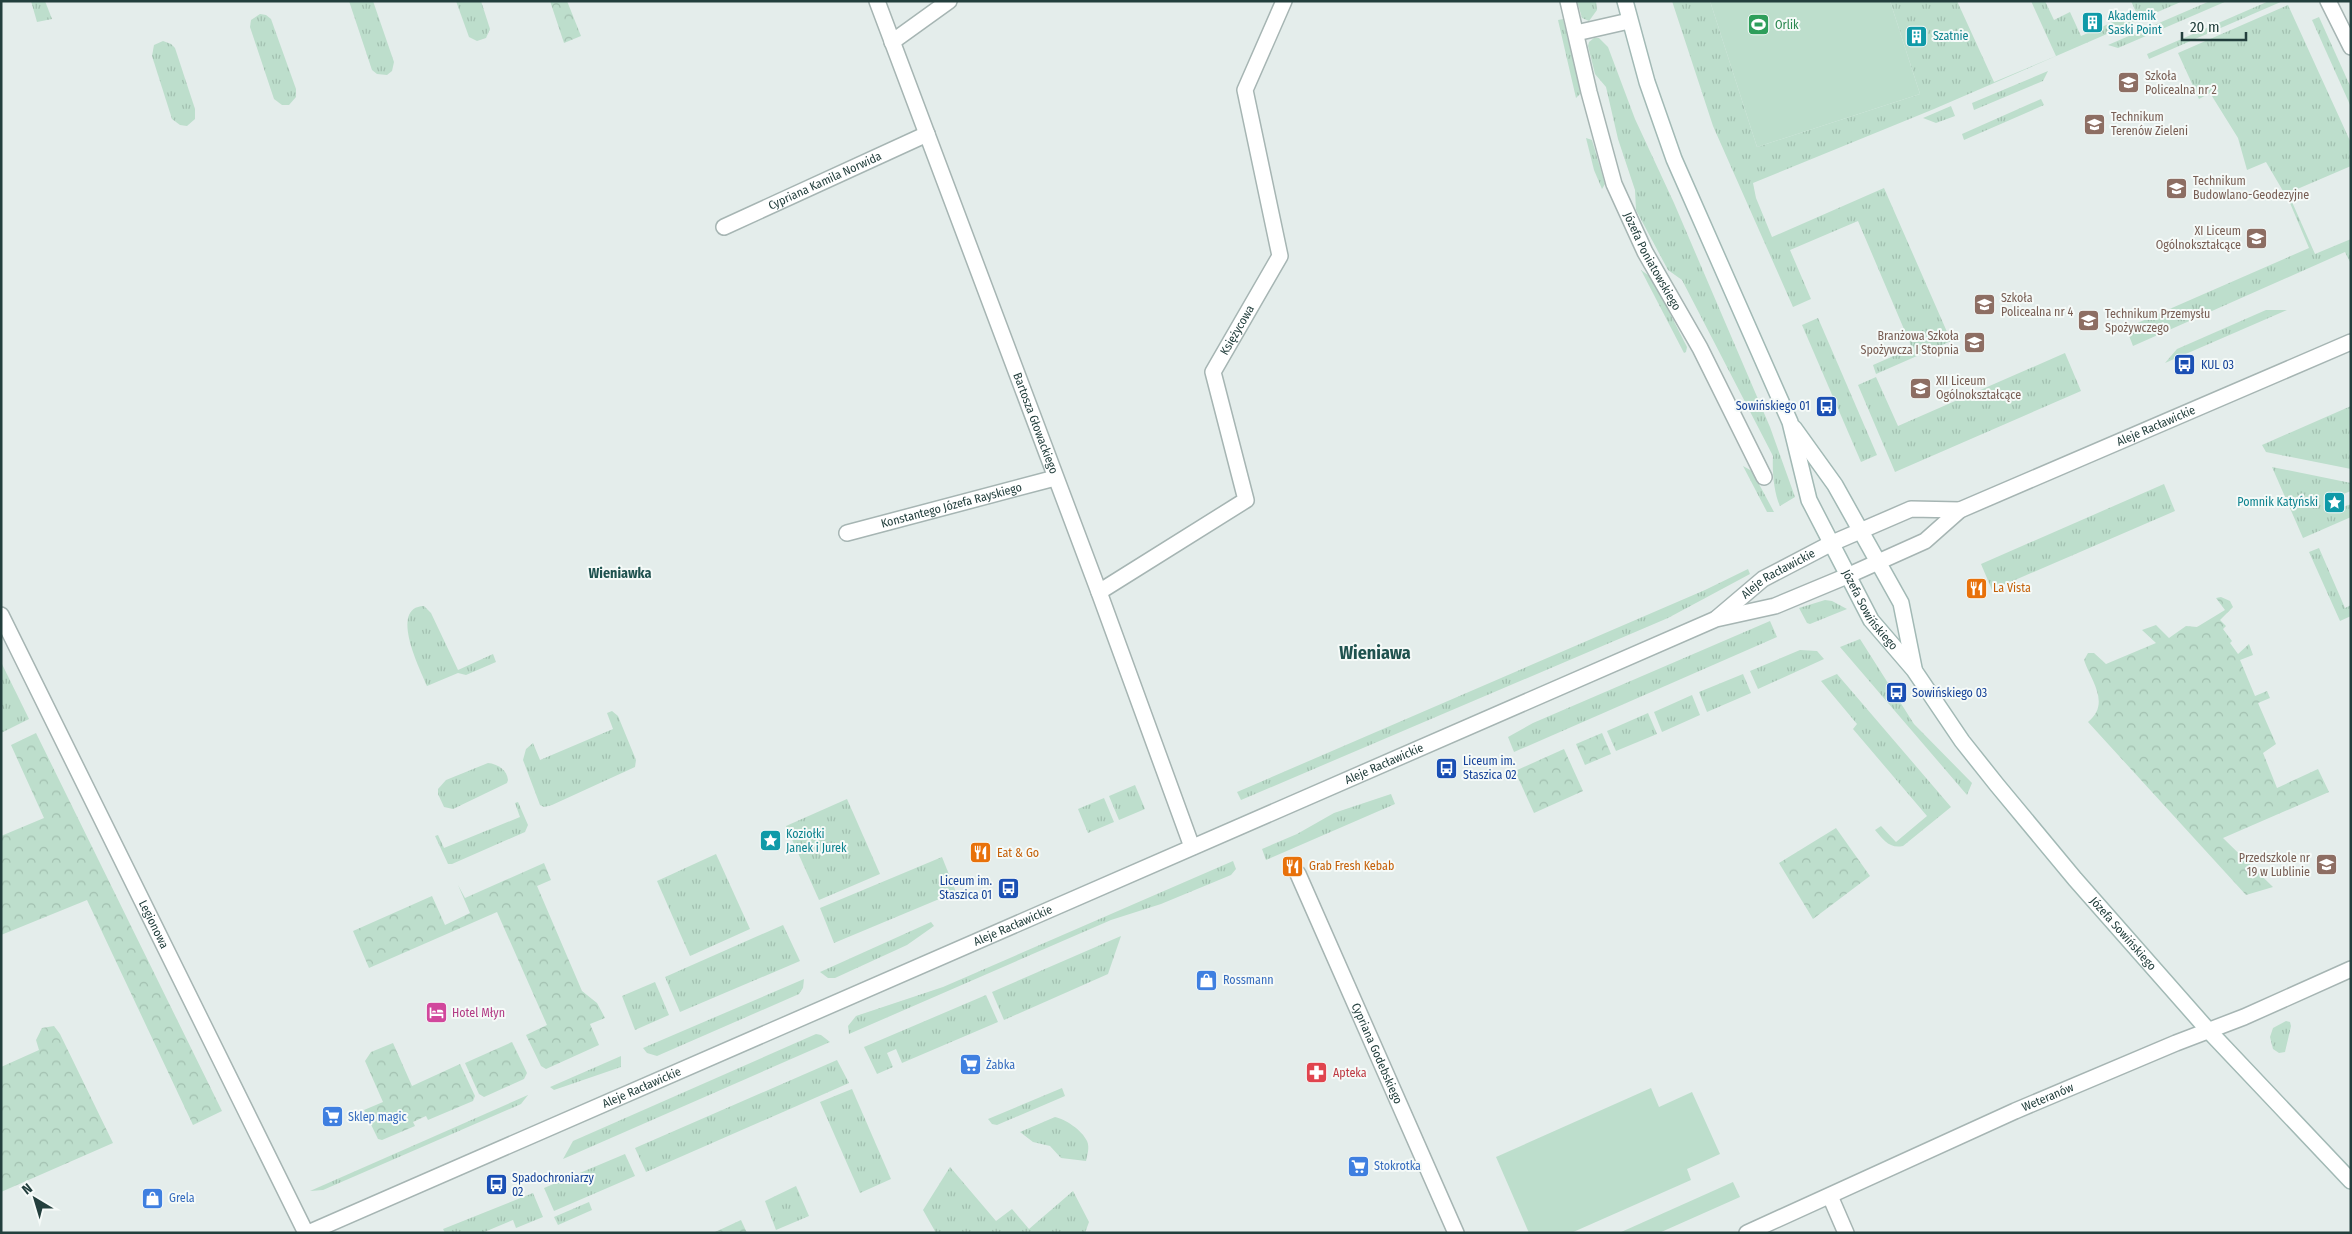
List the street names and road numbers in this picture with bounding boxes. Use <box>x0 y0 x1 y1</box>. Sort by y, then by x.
street label: Cypriana Kamila Norwida <box>766 149 884 213</box>
street label: Józefa Poniatowskiego <box>1621 210 1684 313</box>
street label: Księżycowa <box>1217 303 1257 358</box>
street label: Bartosza Głowackiego <box>1010 371 1061 476</box>
street label: Aleje Racławickie <box>2114 403 2198 449</box>
street label: Konstantego Józefa Rayskiego <box>879 480 1023 531</box>
street label: Aleje Racławickie <box>1738 546 1818 601</box>
street label: Józefa Sowińskiego <box>1839 567 1901 653</box>
street label: Aleje Racławickie <box>1343 740 1426 787</box>
street label: Józefa Sowińskiego <box>2087 894 2159 973</box>
street label: Legionowa <box>136 898 172 951</box>
street label: Aleje Racławickie <box>971 902 1054 949</box>
street label: Cypriana Godebskiego <box>1349 1001 1405 1106</box>
street label: Aleje Racławickie <box>600 1064 683 1111</box>
street label: Weteranów <box>2020 1080 2076 1114</box>

